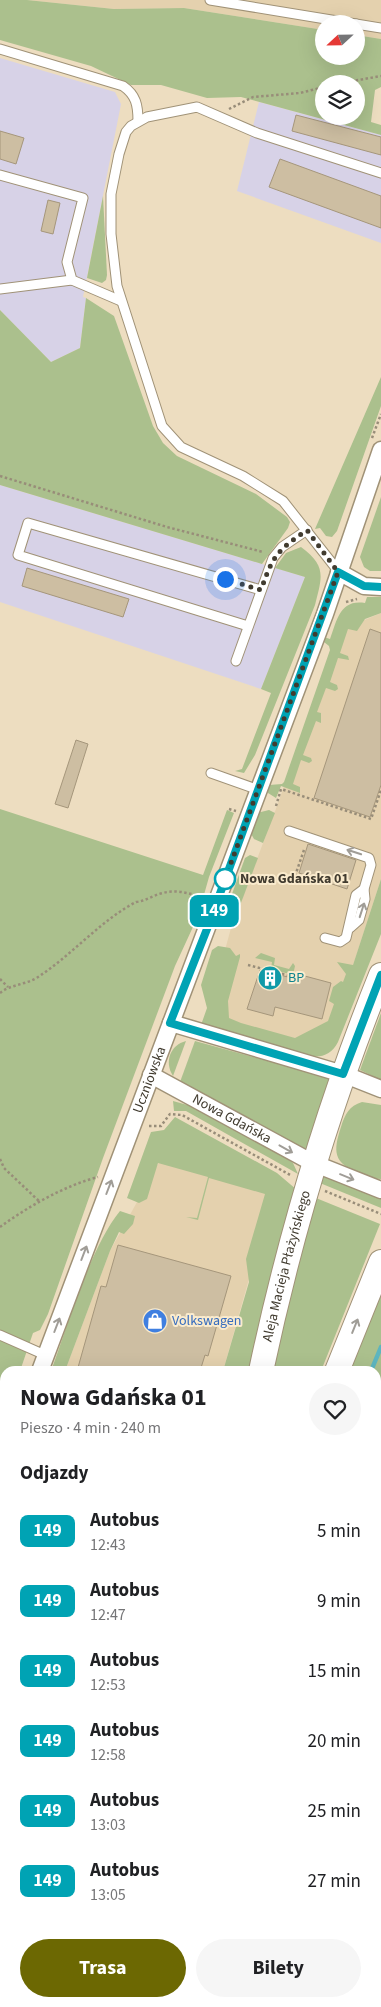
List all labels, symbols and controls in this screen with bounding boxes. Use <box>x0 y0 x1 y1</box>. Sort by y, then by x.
north arrow <box>315 15 365 65</box>
map controls <box>315 15 365 125</box>
button: layers <box>315 75 365 125</box>
your location <box>213 567 238 592</box>
one-way arrow <box>346 847 362 857</box>
marker: Nowa Gdańska 01 <box>214 868 236 890</box>
place label: Nowa Gdańska 01 <box>240 869 349 889</box>
line badge: 149 <box>185 895 243 927</box>
text: 149 <box>200 898 228 923</box>
one-way arrow <box>357 903 367 919</box>
building icon: BP <box>257 965 283 991</box>
place label: BP <box>288 968 304 988</box>
street label: Uczniowska <box>128 1044 171 1116</box>
street label: Nowa Gdańska <box>189 1089 275 1149</box>
one-way arrow <box>278 1144 293 1154</box>
one-way arrow <box>339 1172 354 1182</box>
one-way arrow <box>105 1179 114 1195</box>
street label: Aleja Macieja Płażyńskiego <box>258 1188 316 1344</box>
one-way arrow <box>80 1246 89 1261</box>
shop icon: Volkswagen <box>142 1308 168 1334</box>
place label: Volkswagen <box>172 1311 241 1331</box>
one-way arrow <box>53 1318 62 1333</box>
one-way arrow <box>351 1319 360 1334</box>
text: Nowa Gdańska 01 <box>20 1380 207 1415</box>
button: heart <box>309 1383 361 1435</box>
text: Pieszo · 4 min · 240 m <box>20 1417 161 1439</box>
text: Odjazdy <box>20 1460 89 1487</box>
text: Autobus <box>90 1507 159 1534</box>
text: 149 <box>33 1518 62 1543</box>
text: 5 min <box>317 1518 361 1545</box>
text: 12:43 <box>90 1534 126 1556</box>
text: Autobus <box>90 1577 159 1604</box>
text: 149 <box>33 1588 62 1613</box>
text: 9 min <box>317 1588 361 1615</box>
text: 12:47 <box>90 1604 126 1626</box>
text: Autobus <box>90 1647 159 1674</box>
text: 149 <box>33 1658 62 1683</box>
text: 15 min <box>307 1658 361 1685</box>
text: 12:53 <box>90 1674 126 1696</box>
text: Autobus <box>90 1717 159 1744</box>
text: 149 <box>33 1728 62 1753</box>
text: 20 min <box>307 1728 361 1755</box>
text: 12:58 <box>90 1744 126 1766</box>
text: Autobus <box>90 1787 159 1814</box>
text: 149 <box>33 1798 62 1823</box>
text: 25 min <box>307 1798 361 1825</box>
text: 13:03 <box>90 1814 126 1836</box>
text: Autobus <box>90 1857 159 1884</box>
text: 149 <box>33 1868 62 1893</box>
text: 27 min <box>307 1868 361 1895</box>
text: 13:05 <box>90 1884 126 1906</box>
button: Trasa <box>20 1939 186 1997</box>
button: Bilety <box>196 1939 361 1997</box>

